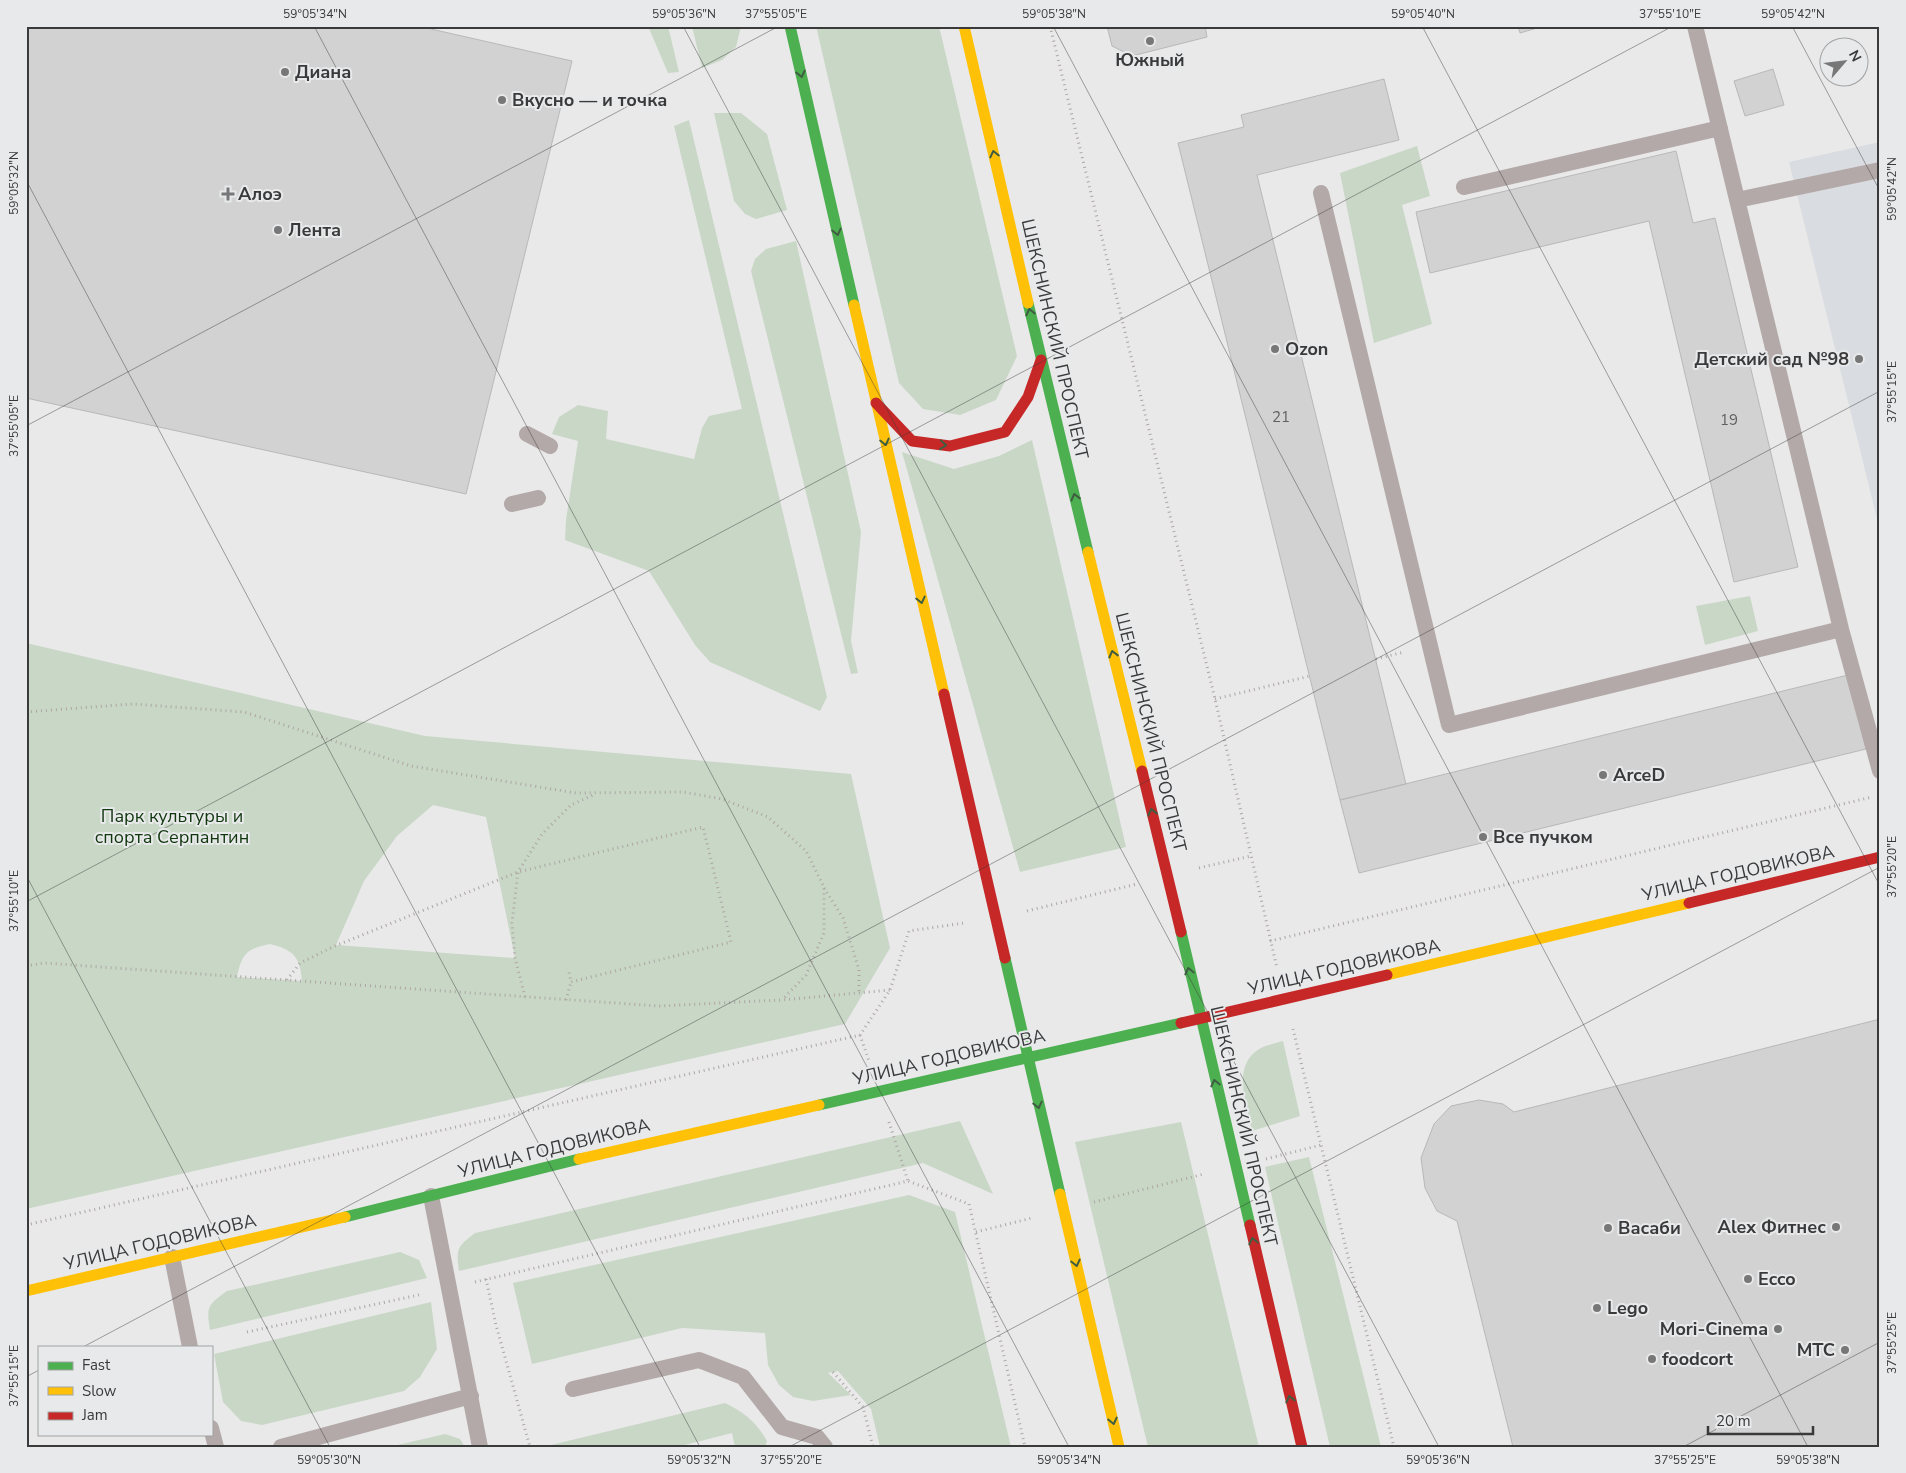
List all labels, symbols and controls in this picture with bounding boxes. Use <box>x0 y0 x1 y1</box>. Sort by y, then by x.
text: 59°05'34"N <box>283 6 347 22</box>
text: 59°05'36"N <box>652 6 716 22</box>
text: 37°55'05"E <box>745 6 807 22</box>
text: 59°05'38"N <box>1022 6 1086 22</box>
text: 59°05'40"N <box>1391 6 1455 22</box>
text: 37°55'10"E <box>1639 6 1701 22</box>
text: 59°05'42"N <box>1761 6 1825 22</box>
marker: Южный <box>1144 35 1156 47</box>
north arrow <box>1818 38 1868 88</box>
text: N <box>1844 47 1866 65</box>
place label: Южный <box>1115 48 1185 72</box>
place label: Диана <box>295 60 351 84</box>
marker: Диана <box>279 66 291 78</box>
one-way arrow <box>795 69 806 78</box>
place label: Вкусно — и точка <box>512 88 667 112</box>
marker: Вкусно — и точка <box>496 94 508 106</box>
one-way arrow <box>989 149 1000 158</box>
text: 59°05'32"N <box>6 151 22 215</box>
text: 59°05'42"N <box>1884 157 1900 221</box>
place label: Алоэ <box>238 182 282 206</box>
marker: Алоэ <box>222 188 234 200</box>
street label: ШЕКСНИНСКИЙ ПРОСПЕКТ <box>1016 217 1094 462</box>
place label: Лента <box>288 218 341 242</box>
marker: Лента <box>272 224 284 236</box>
one-way arrow <box>831 228 842 237</box>
one-way arrow <box>1025 308 1036 317</box>
place label: Ozon <box>1285 337 1328 361</box>
marker: Ozon <box>1269 343 1281 355</box>
place label: Детский сад №98 <box>1694 347 1849 371</box>
marker: Детский сад №98 <box>1853 353 1865 365</box>
text: 37°55'15"E <box>1884 361 1900 423</box>
text: 37°55'05"E <box>6 395 22 457</box>
house number: 21 <box>1272 407 1290 427</box>
house number: 19 <box>1720 410 1738 430</box>
one-way arrow <box>879 437 890 446</box>
one-way arrow <box>939 439 947 450</box>
one-way arrow <box>1070 492 1081 501</box>
one-way arrow <box>915 596 926 605</box>
street label: ШЕКСНИНСКИЙ ПРОСПЕКТ <box>1110 610 1192 854</box>
one-way arrow <box>1109 651 1119 659</box>
place label: ArceD <box>1613 763 1665 787</box>
marker: ArceD <box>1597 769 1609 781</box>
park label: Парк культуры и спорта Серпантин <box>95 804 249 849</box>
one-way arrow <box>1147 808 1158 817</box>
place label: Все пучком <box>1493 825 1593 849</box>
marker: Все пучком <box>1477 831 1489 843</box>
text: 37°55'20"E <box>1884 836 1900 898</box>
street label: УЛИЦА ГОДОВИКОВА <box>1638 839 1837 907</box>
text: 37°55'10"E <box>6 870 22 932</box>
street label: УЛИЦА ГОДОВИКОВА <box>1244 933 1443 1001</box>
one-way arrow <box>1184 966 1195 975</box>
street label: ШЕКСНИНСКИЙ ПРОСПЕКТ <box>1205 1004 1283 1249</box>
street label: УЛИЦА ГОДОВИКОВА <box>849 1023 1048 1091</box>
one-way arrow <box>1210 1079 1221 1088</box>
one-way arrow <box>1032 1100 1043 1109</box>
street label: УЛИЦА ГОДОВИКОВА <box>455 1113 652 1184</box>
street label: УЛИЦА ГОДОВИКОВА <box>60 1208 259 1276</box>
place label: Alex Фитнес <box>1718 1215 1826 1239</box>
place label: Васаби <box>1618 1216 1681 1240</box>
marker: Alex Фитнес <box>1830 1221 1842 1233</box>
marker: Васаби <box>1602 1222 1614 1234</box>
one-way arrow <box>1248 1237 1259 1246</box>
one-way arrow <box>1070 1258 1081 1267</box>
place label: Ecco <box>1758 1267 1796 1291</box>
marker: Ecco <box>1742 1273 1754 1285</box>
place label: Lego <box>1607 1296 1648 1320</box>
marker: Lego <box>1591 1302 1603 1314</box>
text: 37°55'25"E <box>1884 1312 1900 1374</box>
place label: Mori-Cinema <box>1660 1317 1768 1341</box>
marker: Mori-Cinema <box>1772 1323 1784 1335</box>
place label: МТС <box>1797 1338 1835 1362</box>
marker: МТС <box>1839 1344 1851 1356</box>
text: 37°55'15"E <box>6 1345 22 1407</box>
legend <box>38 1346 212 1436</box>
place label: foodcort <box>1662 1347 1733 1371</box>
marker: foodcort <box>1646 1353 1658 1365</box>
text: Fast <box>82 1355 111 1375</box>
text: Slow <box>82 1381 117 1401</box>
one-way arrow <box>1285 1395 1296 1404</box>
scale bar <box>1708 1403 1814 1435</box>
text: Jam <box>81 1405 108 1425</box>
text: 20 m <box>1716 1411 1751 1431</box>
one-way arrow <box>1107 1417 1118 1426</box>
text: 59°05'30"N <box>297 1452 361 1468</box>
text: 59°05'32"N <box>667 1452 731 1468</box>
text: 37°55'20"E <box>760 1452 822 1468</box>
text: 59°05'34"N <box>1037 1452 1101 1468</box>
text: 59°05'36"N <box>1406 1452 1470 1468</box>
text: 37°55'25"E <box>1654 1452 1716 1468</box>
text: 59°05'38"N <box>1776 1452 1840 1468</box>

